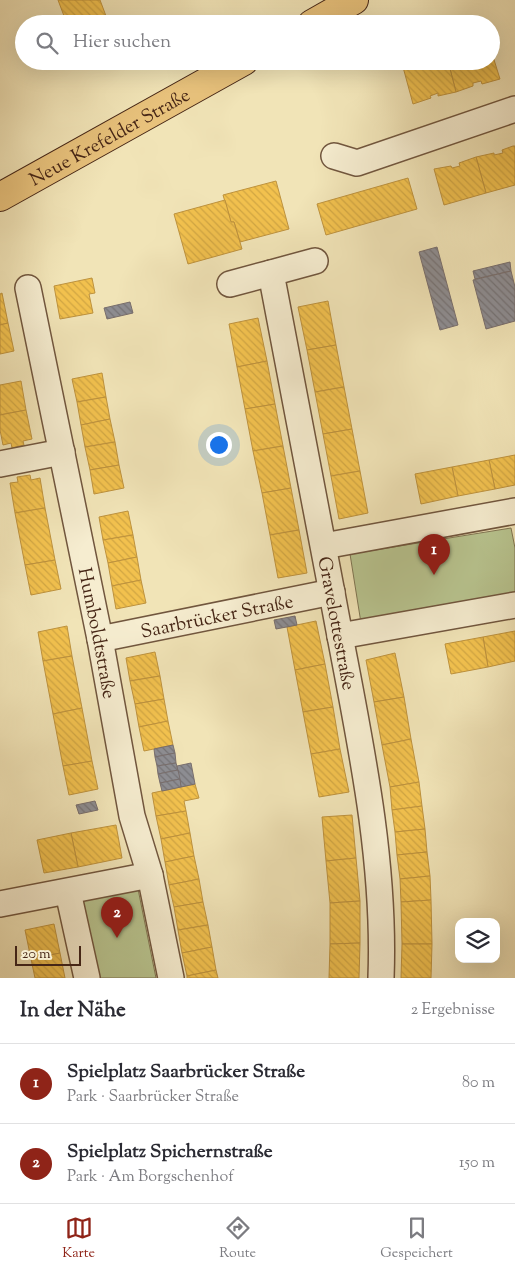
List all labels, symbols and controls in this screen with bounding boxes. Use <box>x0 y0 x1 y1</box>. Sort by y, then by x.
search box <box>15 15 500 70</box>
icon: search <box>33 29 61 57</box>
text: Hier suchen <box>73 29 171 56</box>
street label: Neue Krefelder Straße <box>25 83 196 194</box>
your location <box>206 432 232 458</box>
pin: 1 <box>418 534 450 575</box>
street label: Gravelottestraße <box>309 555 361 693</box>
street label: Humboldtstraße <box>70 565 122 701</box>
street label: Saarbrücker Straße <box>138 589 296 646</box>
pin: 2 <box>101 897 133 938</box>
map controls <box>455 918 500 963</box>
button: layers <box>455 918 500 963</box>
scale bar <box>15 943 81 966</box>
text: 20 m <box>22 945 51 965</box>
text: In der Nähe <box>20 996 126 1026</box>
text: 2 Ergebnisse <box>411 999 495 1022</box>
text: Spielplatz Saarbrücker Straße <box>67 1059 305 1086</box>
text: 1 <box>33 1072 39 1095</box>
text: 80 m <box>462 1072 495 1095</box>
text: Park · Saarbrücker Straße <box>67 1086 239 1109</box>
text: Spielplatz Spichernstraße <box>67 1139 273 1166</box>
text: 2 <box>32 1152 40 1175</box>
text: 150 m <box>459 1152 495 1175</box>
text: Park · Am Borgschenhof <box>67 1166 234 1189</box>
tab: Karte <box>62 1214 95 1264</box>
tab: Route <box>219 1214 256 1264</box>
tab: Gespeichert <box>380 1214 453 1264</box>

